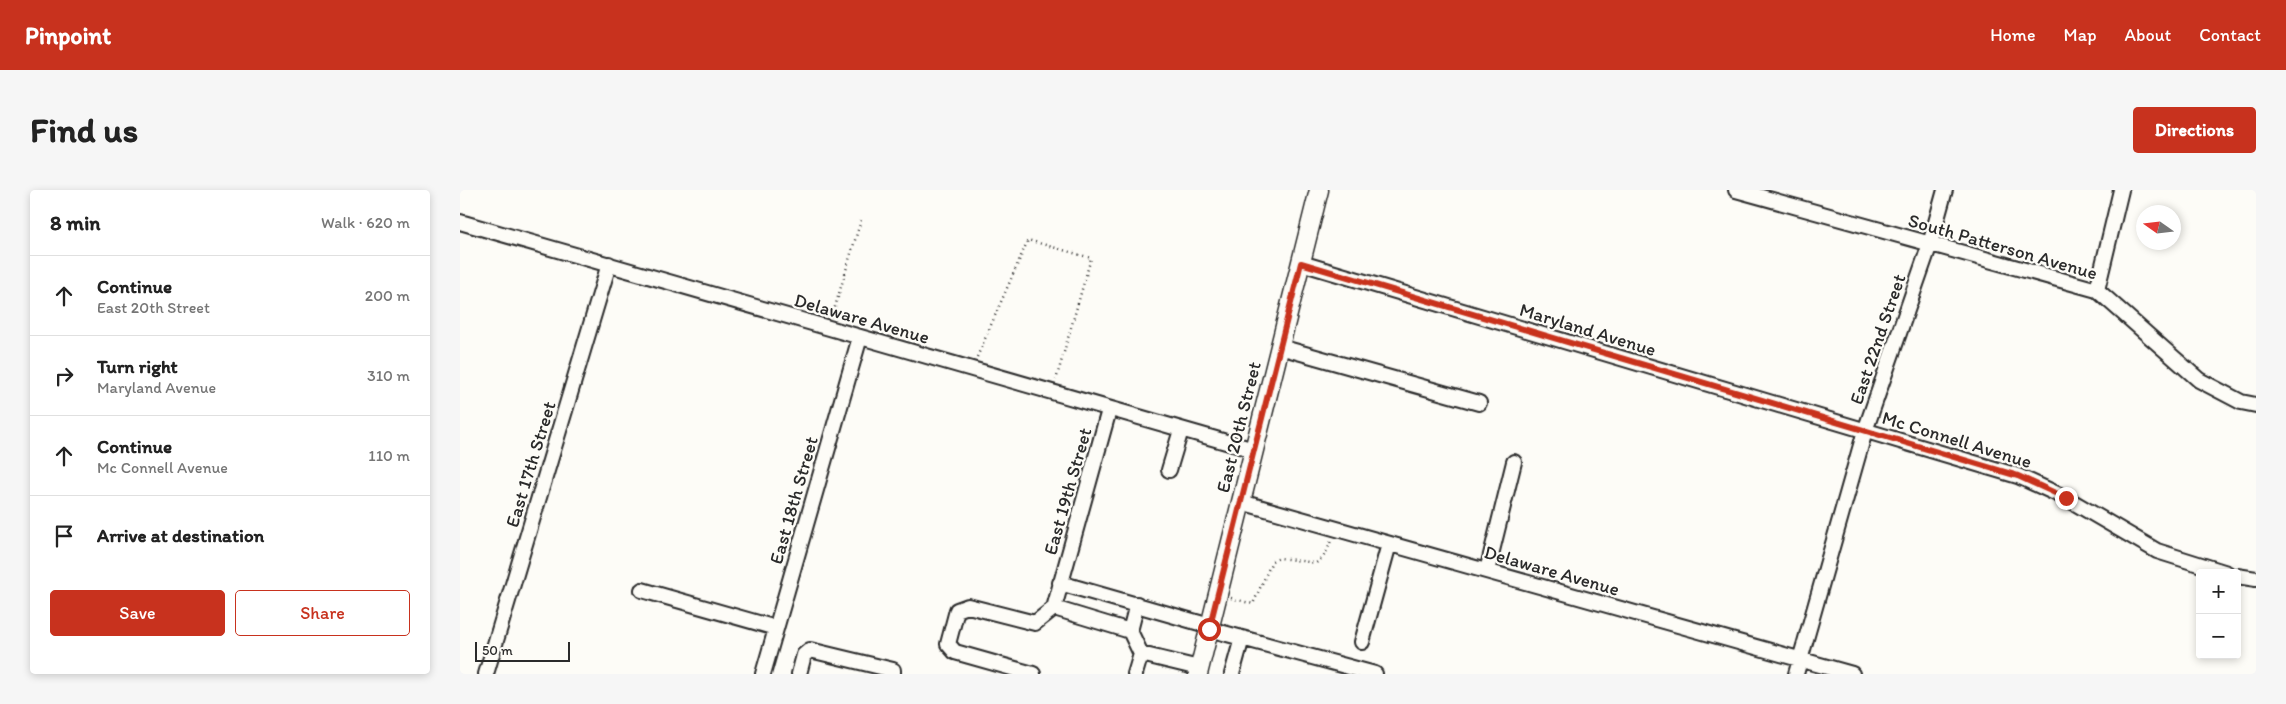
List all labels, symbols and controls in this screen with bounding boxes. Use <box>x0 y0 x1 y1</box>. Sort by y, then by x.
text: Pinpoint <box>25 21 111 50</box>
text: Home <box>1990 24 2036 46</box>
text: Map <box>2064 24 2097 46</box>
text: About <box>2125 24 2171 46</box>
text: Contact <box>2199 24 2261 46</box>
button: Directions <box>2133 107 2256 153</box>
text: Find us <box>30 109 138 151</box>
north arrow <box>2136 205 2181 250</box>
street label: South Patterson Avenue <box>1906 208 2100 285</box>
text: 8 min <box>50 210 100 235</box>
text: Walk · 620 m <box>321 213 410 232</box>
street label: East 22nd Street <box>1844 271 1911 407</box>
text: Continue <box>97 275 172 298</box>
icon: ahead <box>50 282 78 310</box>
text: 200 m <box>365 286 410 305</box>
street label: Delaware Avenue <box>792 288 932 349</box>
text: East 20th Street <box>97 298 210 317</box>
street label: Maryland Avenue <box>1517 298 1659 361</box>
text: Turn right <box>97 355 178 378</box>
street label: East 20th Street <box>1211 359 1266 495</box>
icon: right <box>50 362 78 390</box>
text: 310 m <box>367 366 410 385</box>
text: Maryland Avenue <box>97 378 216 397</box>
street label: East 17th Street <box>500 398 561 530</box>
street label: Mc Connell Avenue <box>1879 406 2035 473</box>
street label: East 19th Street <box>1038 425 1097 557</box>
street label: East 18th Street <box>764 434 823 567</box>
text: Continue <box>97 435 172 458</box>
icon: ahead <box>50 442 78 470</box>
text: 110 m <box>368 446 410 465</box>
text: Mc Connell Avenue <box>97 458 228 477</box>
route end <box>2055 487 2078 510</box>
icon: arrive <box>50 522 78 550</box>
text: Arrive at destination <box>97 524 264 547</box>
street label: Delaware Avenue <box>1482 540 1622 601</box>
map controls <box>2196 569 2241 659</box>
button: + <box>2196 569 2241 614</box>
button: Save <box>50 590 225 636</box>
button: Share <box>235 590 410 636</box>
button: − <box>2196 614 2241 659</box>
route start <box>1198 618 1221 641</box>
scale bar <box>475 639 570 662</box>
text: 50 m <box>482 642 513 659</box>

